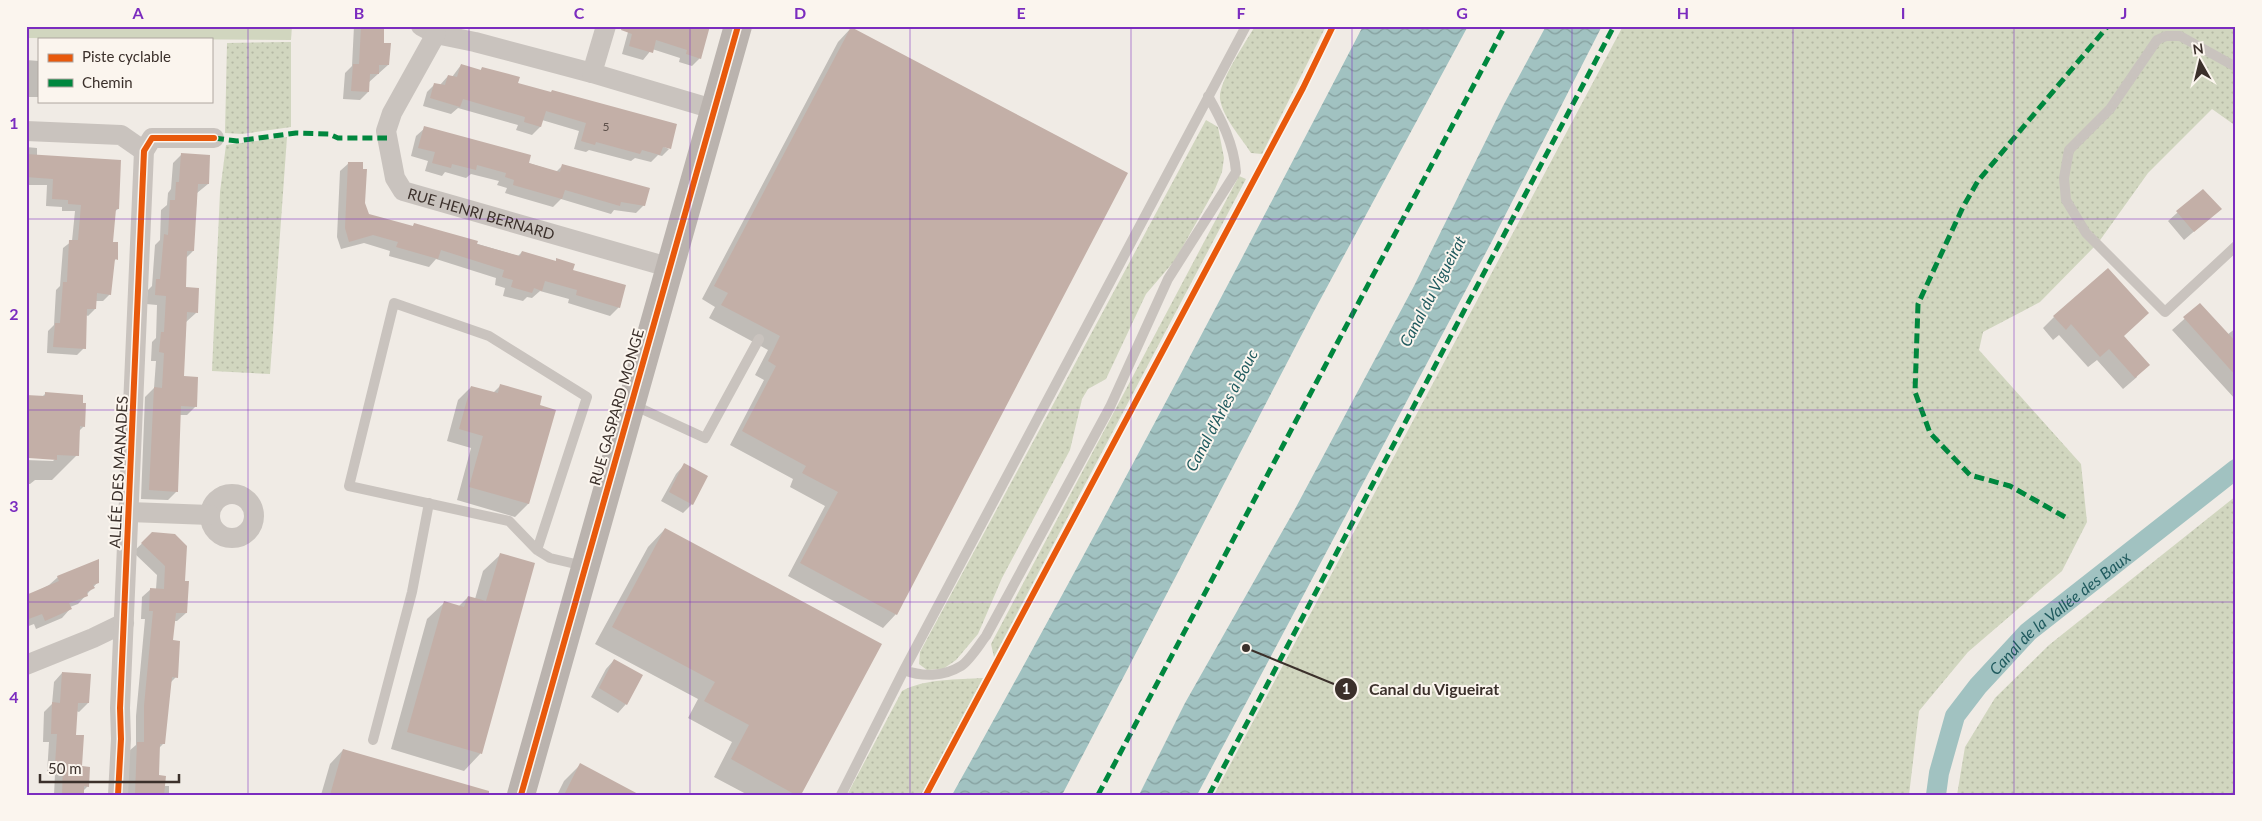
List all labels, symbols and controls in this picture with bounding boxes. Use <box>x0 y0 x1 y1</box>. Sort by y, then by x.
text: A <box>131 3 144 22</box>
text: B <box>354 3 364 22</box>
text: C <box>574 3 585 22</box>
text: D <box>794 3 806 22</box>
text: E <box>1016 3 1026 22</box>
text: F <box>1236 3 1246 22</box>
text: G <box>1456 3 1468 22</box>
text: H <box>1677 3 1689 22</box>
text: I <box>1901 3 1905 22</box>
text: J <box>2121 3 2127 22</box>
legend <box>38 38 212 102</box>
north arrow <box>2174 38 2224 88</box>
text: N <box>2192 39 2205 58</box>
text: Piste cyclable <box>82 47 171 65</box>
text: Chemin <box>82 73 133 91</box>
text: 1 <box>9 113 19 132</box>
house number: 5 <box>603 119 610 134</box>
street label: RUE HENRI BERNARD <box>406 184 557 243</box>
water label: Canal du Vigueirat <box>1395 232 1469 349</box>
text: 2 <box>9 304 19 323</box>
street label: RUE GASPARD MONGE <box>585 327 647 487</box>
water label: Canal d'Arles à Bouc <box>1181 346 1261 474</box>
street label: ALLÉE DES MANADES <box>105 395 131 549</box>
text: 3 <box>9 496 19 515</box>
water label: Canal de la Vallée des Baux <box>1984 546 2134 678</box>
callout: Canal du Vigueirat <box>1333 674 1509 705</box>
text: 1 <box>1342 679 1350 697</box>
text: Canal du Vigueirat <box>1369 679 1499 698</box>
text: 4 <box>9 687 19 706</box>
scale bar <box>40 751 179 783</box>
text: 50 m <box>48 759 82 777</box>

